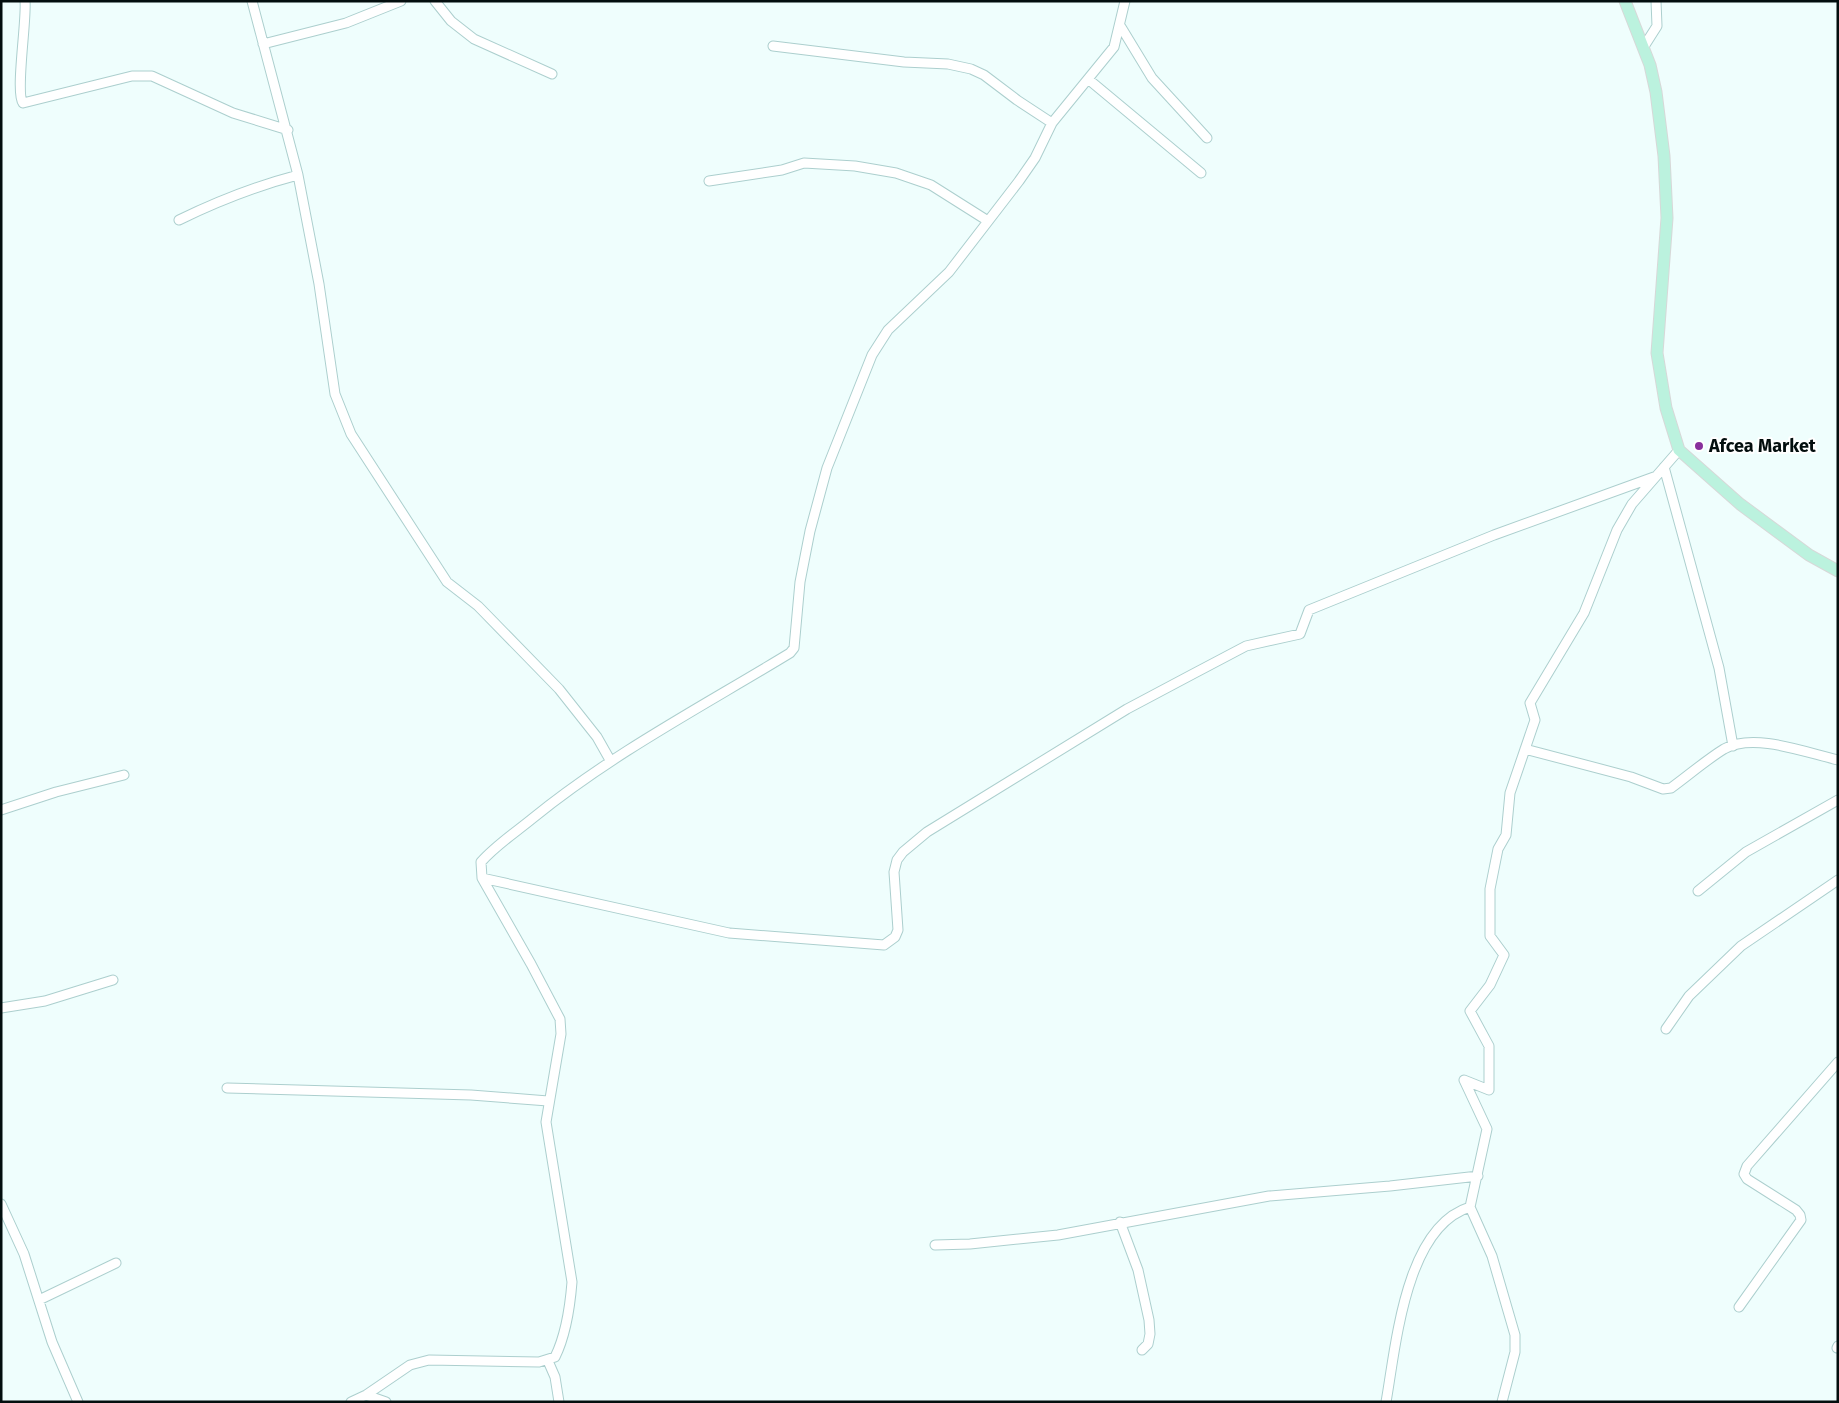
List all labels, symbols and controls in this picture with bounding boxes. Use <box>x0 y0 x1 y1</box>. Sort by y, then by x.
place label: Afcea Market <box>1708 435 1817 457</box>
marker: Afcea Market <box>1693 440 1705 452</box>

